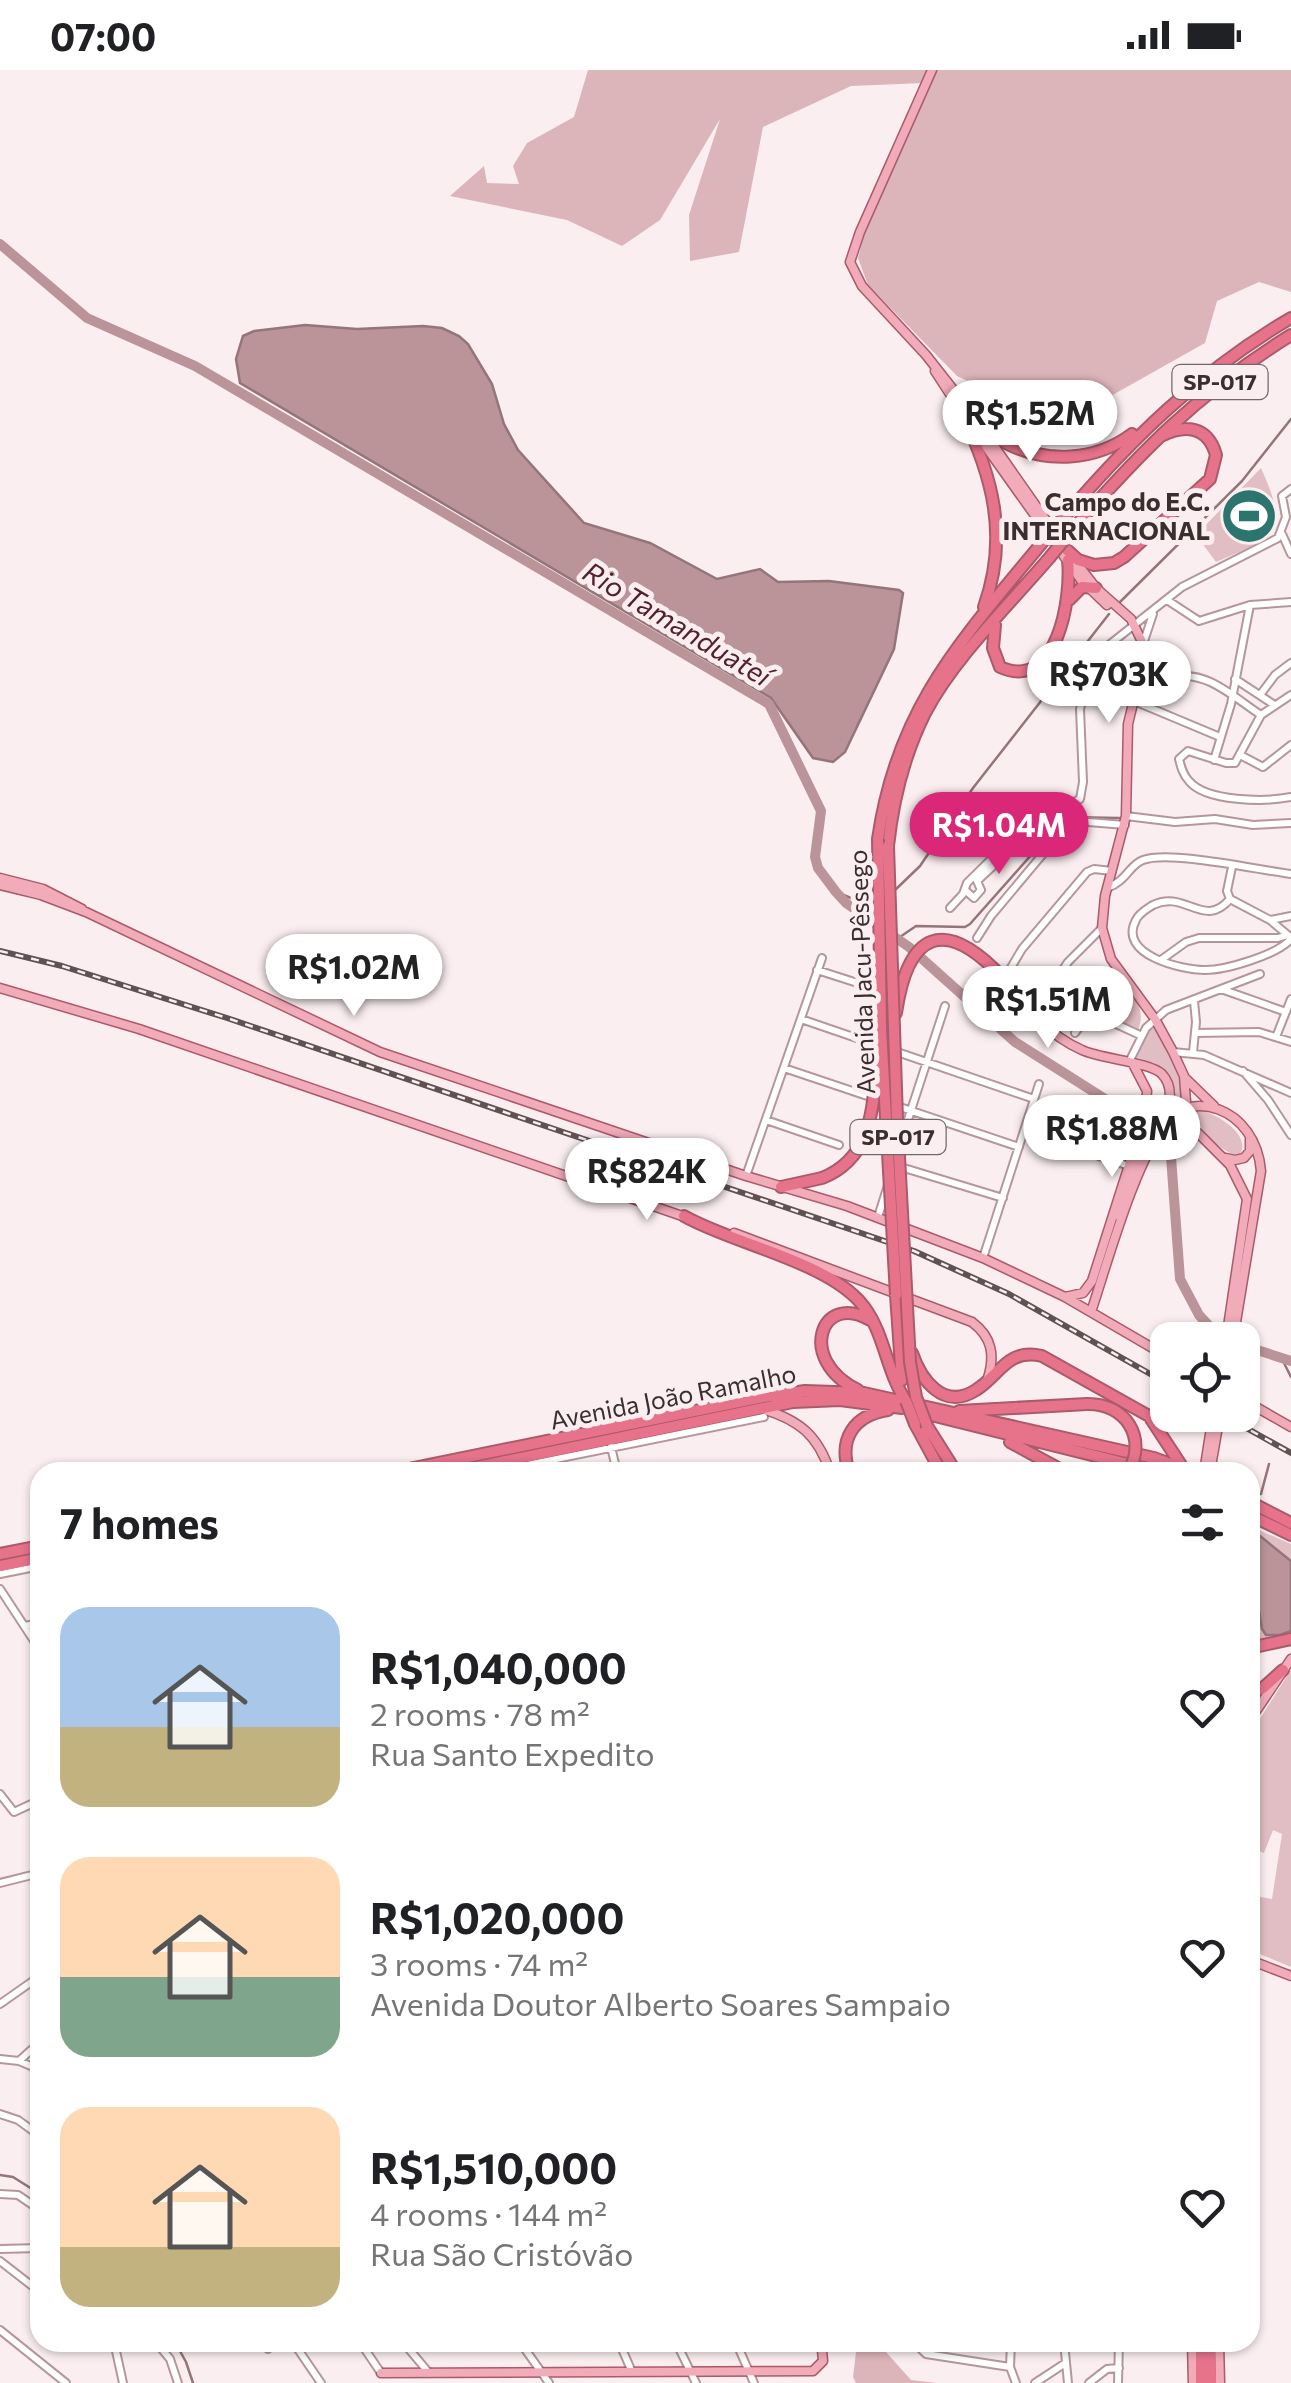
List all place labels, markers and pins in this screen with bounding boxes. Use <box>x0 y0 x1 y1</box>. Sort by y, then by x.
pin: R$1.52M <box>938 380 1122 465</box>
place label: Campo do E.C. INTERNACIONAL <box>1003 486 1210 545</box>
sports icon: Campo do E.C. INTERNACIONAL <box>1219 486 1279 546</box>
pin: R$703K <box>1028 641 1190 726</box>
pin: R$1.04M <box>907 792 1091 877</box>
pin: R$1.02M <box>262 934 446 1019</box>
pin: R$1.51M <box>956 966 1140 1051</box>
pin: R$1.88M <box>1020 1095 1204 1180</box>
pin: R$824K <box>566 1138 728 1223</box>

